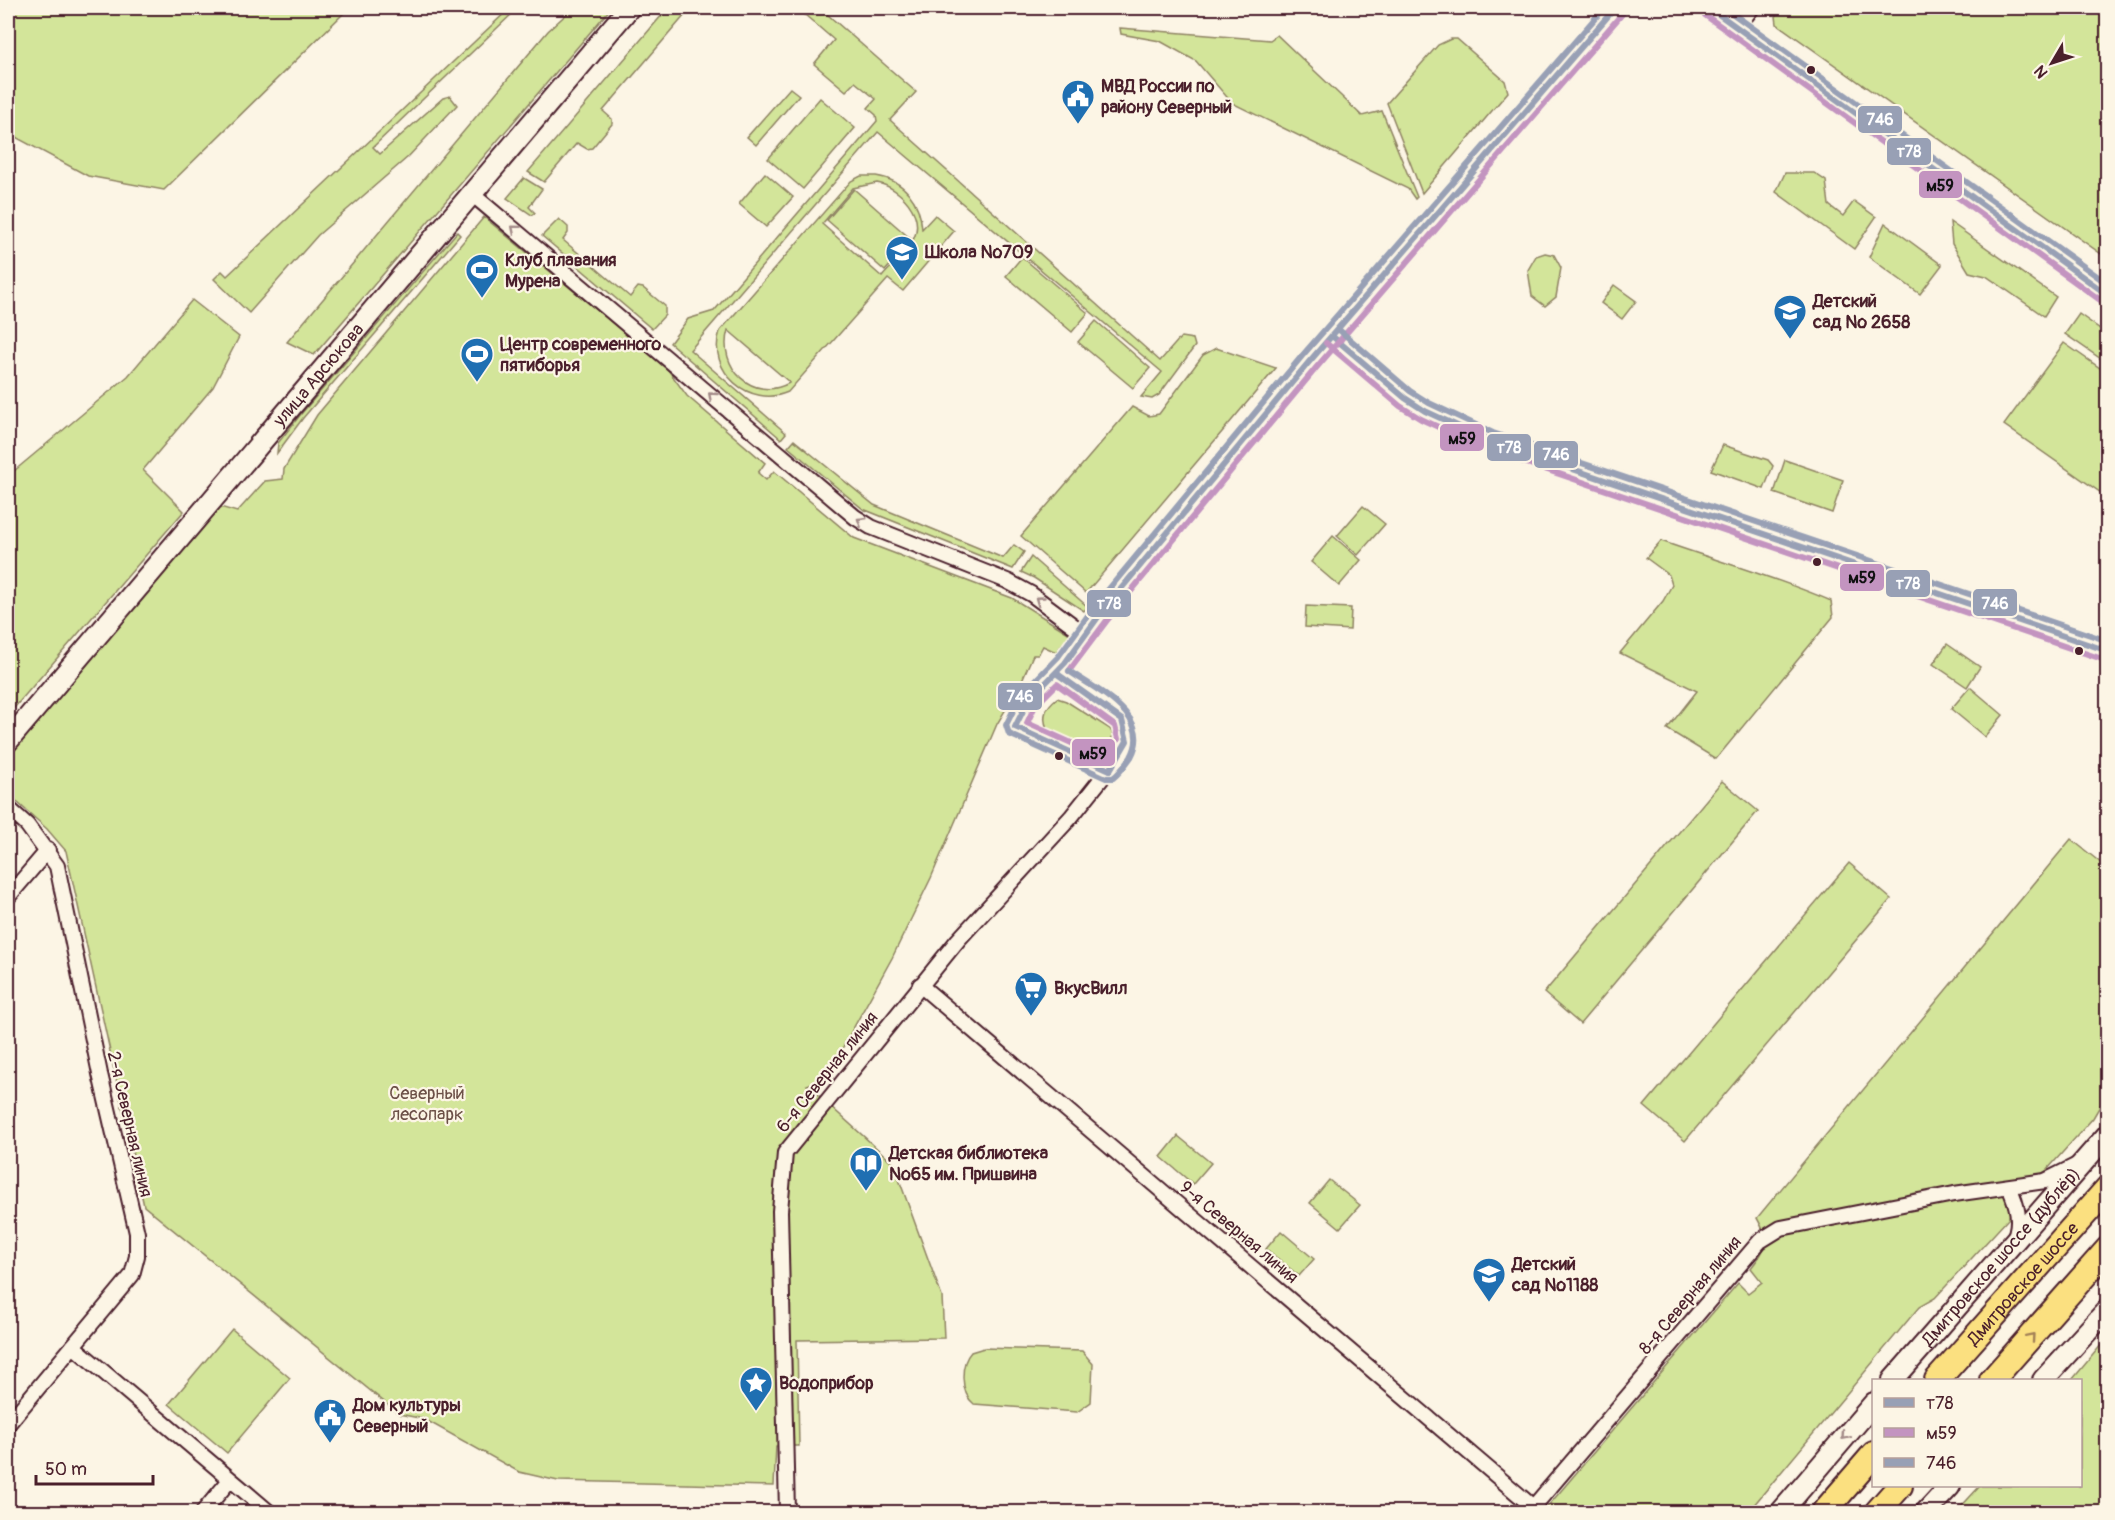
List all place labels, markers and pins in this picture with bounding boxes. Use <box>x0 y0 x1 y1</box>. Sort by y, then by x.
unlabelled marker <box>1805 64 1817 76</box>
place label: МВД России по району Северный <box>1101 75 1232 119</box>
public building icon: МВД России по району Северный <box>1060 78 1096 125</box>
school or university icon: Школа №709 <box>884 234 920 281</box>
place label: Школа №709 <box>924 241 1033 264</box>
place label: Клуб плавания Мурена <box>505 249 616 293</box>
sports icon: Клуб плавания Мурена <box>464 252 500 299</box>
place label: Детский сад № 2658 <box>1812 290 1910 334</box>
school or university icon: Детский сад № 2658 <box>1772 293 1808 340</box>
place label: Центр современного пятиборья <box>500 333 662 377</box>
sports icon: Центр современного пятиборья <box>459 336 495 383</box>
unlabelled marker <box>1811 556 1823 568</box>
unlabelled marker <box>2073 645 2085 657</box>
unlabelled marker <box>1053 750 1065 762</box>
supermarket icon: ВкусВилл <box>1013 970 1049 1017</box>
place label: ВкусВилл <box>1054 977 1127 1000</box>
place label: Детская библиотека №65 им. Пришвина <box>888 1142 1049 1186</box>
library icon: Детская библиотека №65 им. Пришвина <box>848 1145 884 1192</box>
place label: Детский сад №1188 <box>1511 1253 1598 1297</box>
school or university icon: Детский сад №1188 <box>1471 1256 1507 1303</box>
place icon: Водоприбор <box>738 1365 774 1412</box>
place label: Водоприбор <box>779 1372 874 1395</box>
place label: Дом культуры Северный <box>352 1394 461 1438</box>
public building icon: Дом культуры Северный <box>312 1397 348 1444</box>

